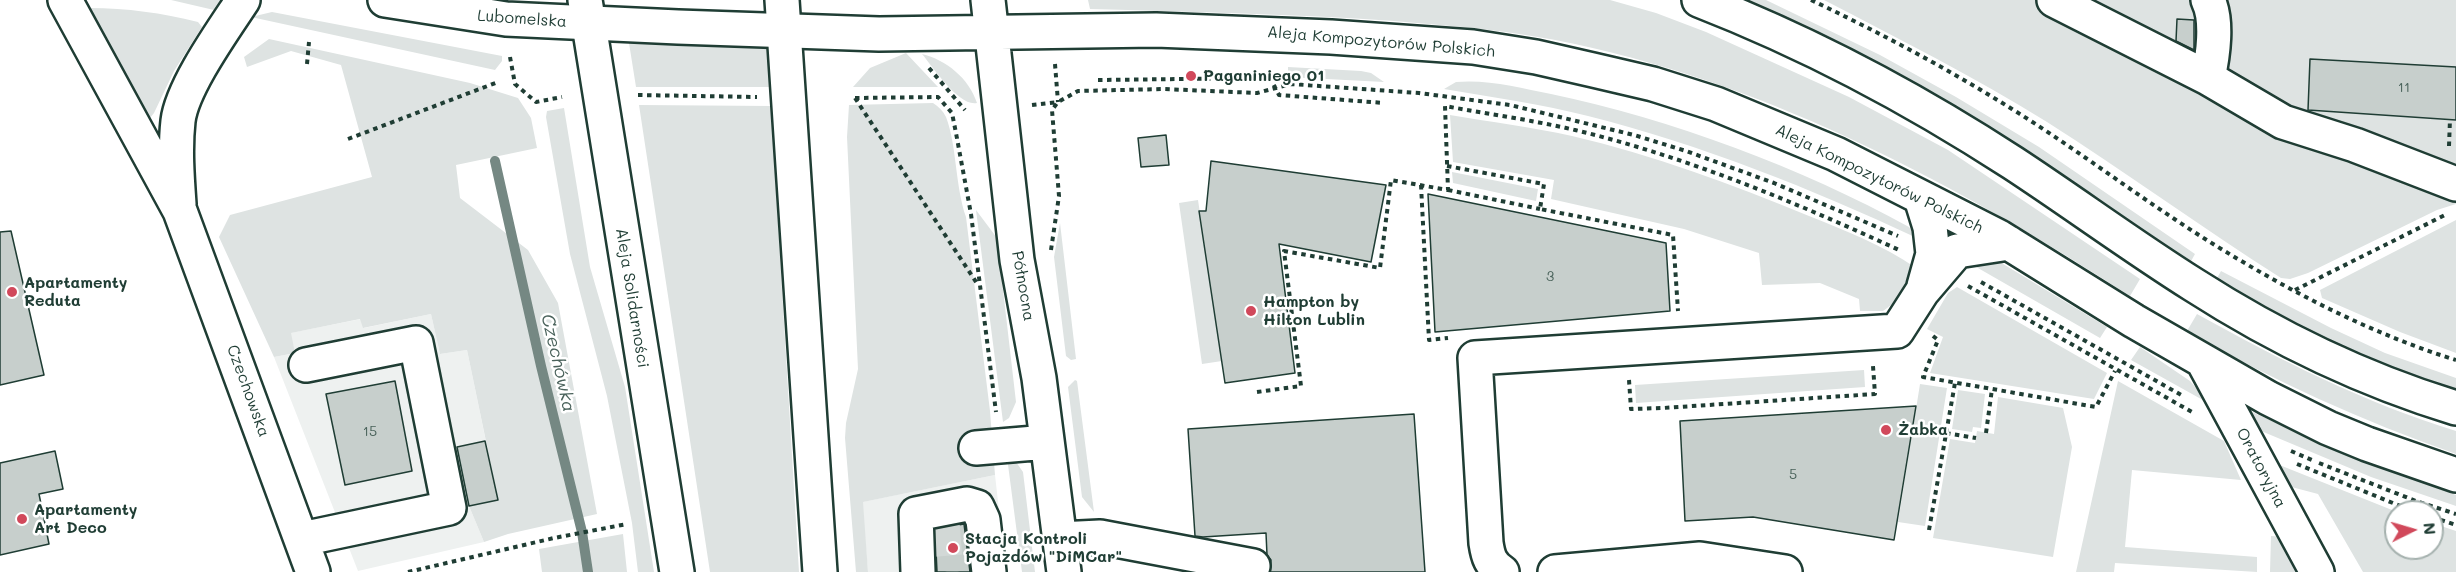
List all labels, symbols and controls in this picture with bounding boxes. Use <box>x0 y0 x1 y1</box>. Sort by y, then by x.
street label: Lubomelska <box>477 6 567 32</box>
street label: Aleja Kompozytorów Polskich <box>1266 22 1496 62</box>
place label: Paganiniego 01 <box>1203 66 1324 86</box>
marker: Paganiniego 01 <box>1184 69 1198 83</box>
house number: 11 <box>2398 80 2410 96</box>
street label: Aleja Kompozytorów Polskich <box>1772 120 1986 238</box>
street label: Aleja Solidarności <box>611 227 653 369</box>
street label: Północna <box>1007 249 1039 323</box>
house number: 3 <box>1546 269 1554 285</box>
place label: Apartamenty Reduta <box>24 273 128 311</box>
marker: Apartamenty Reduta <box>5 285 19 299</box>
place label: Hampton by Hilton Lublin <box>1263 292 1365 330</box>
marker: Hampton by Hilton Lublin <box>1244 304 1258 318</box>
water label: Czechówka <box>536 312 580 414</box>
street label: Czechowska <box>222 342 274 440</box>
place label: Żabka <box>1898 420 1948 440</box>
marker: Żabka <box>1879 423 1893 437</box>
house number: 15 <box>363 424 377 440</box>
street label: Oratoryjna <box>2232 425 2290 511</box>
house number: 5 <box>1789 467 1797 483</box>
place label: Apartamenty Art Deco <box>34 500 138 538</box>
north arrow <box>2384 500 2444 560</box>
marker: Apartamenty Art Deco <box>15 512 29 526</box>
text: N <box>2419 522 2441 536</box>
place label: Stacja Kontroli Pojazdów "DiMCar" <box>965 529 1122 567</box>
marker: Stacja Kontroli Pojazdów "DiMCar" <box>946 541 960 555</box>

